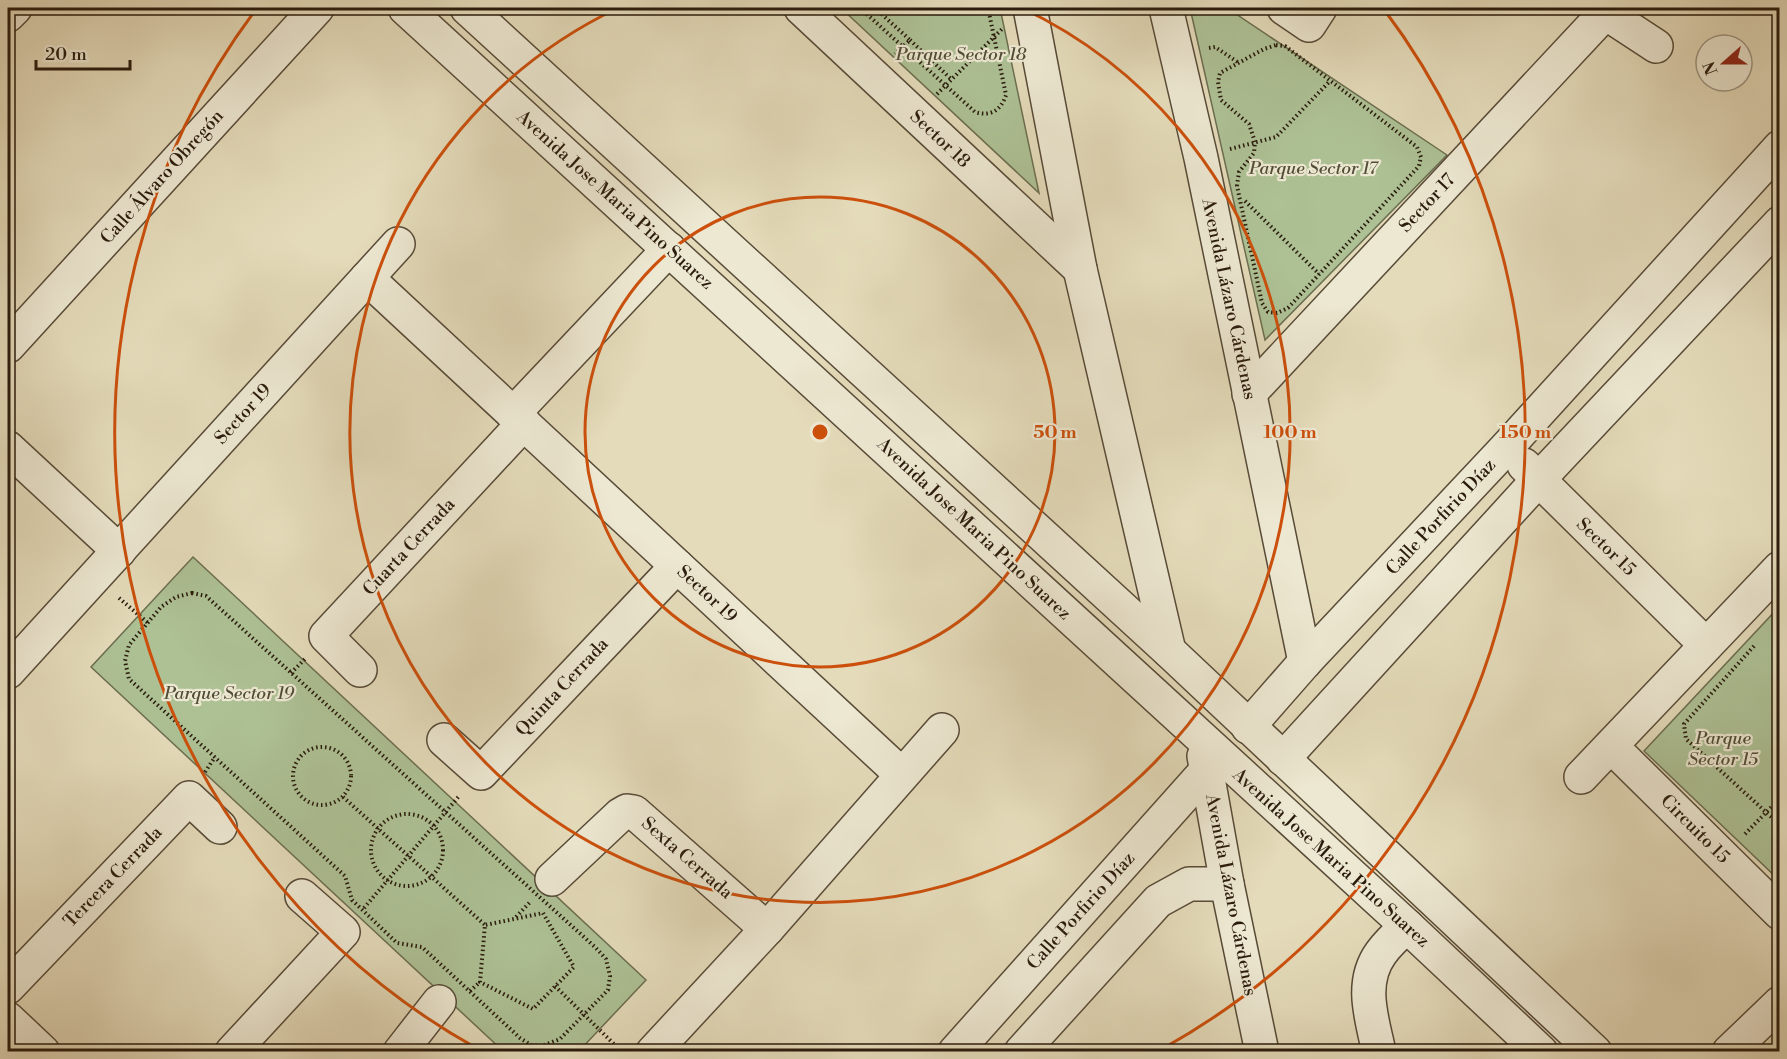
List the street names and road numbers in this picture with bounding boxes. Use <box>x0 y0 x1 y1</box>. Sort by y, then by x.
street label: Calle Álvaro Obregón <box>95 105 229 249</box>
street label: Avenida Jose Maria Pino Suarez <box>511 105 718 295</box>
street label: Sector 18 <box>905 105 975 173</box>
street label: Sector 17 <box>1394 169 1460 237</box>
street label: Avenida Lázaro Cárdenas <box>1196 195 1262 402</box>
street label: Sector 19 <box>210 379 276 449</box>
street label: Avenida Jose Maria Pino Suarez <box>871 432 1076 625</box>
street label: Calle Porfirio Díaz <box>1381 454 1501 580</box>
street label: Cuarta Cerrada <box>358 493 461 601</box>
street label: Sector 15 <box>1571 513 1641 581</box>
street label: Sector 19 <box>672 560 742 628</box>
street label: Quinta Cerrada <box>511 632 614 741</box>
street label: Avenida Jose Maria Pino Suarez <box>1227 763 1434 953</box>
street label: Circuito 15 <box>1656 790 1735 869</box>
street label: Avenida Lázaro Cárdenas <box>1200 791 1262 998</box>
street label: Sexta Cerrada <box>637 812 738 905</box>
street label: Tercera Cerrada <box>59 821 168 933</box>
street label: Calle Porfirio Díaz <box>1022 847 1140 975</box>

